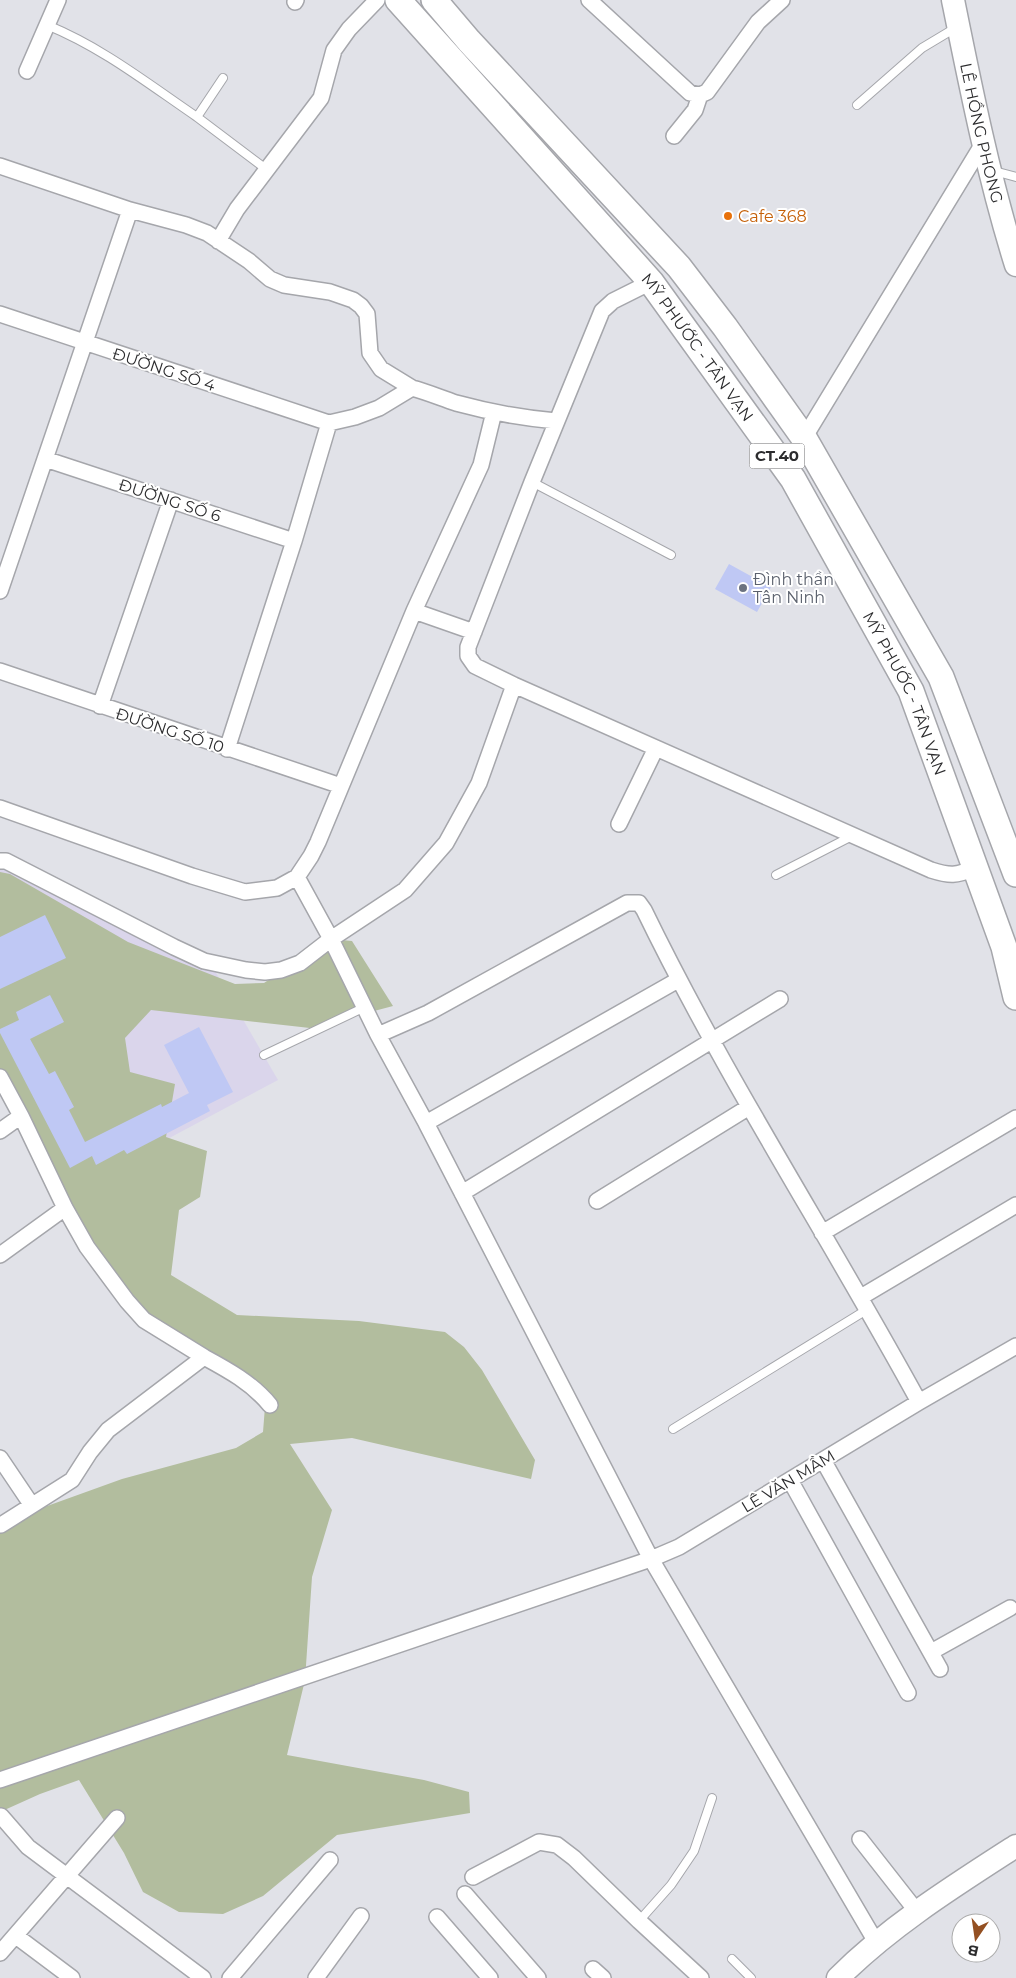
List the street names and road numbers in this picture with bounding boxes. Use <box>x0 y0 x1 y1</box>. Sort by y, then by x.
street label: LÊ HỒNG PHONG <box>956 61 1007 205</box>
street label: MỸ PHƯỚC - TÂN VẠN <box>638 269 757 425</box>
street label: ĐƯỜNG SỐ 4 <box>110 343 218 395</box>
road number: CT.40 <box>750 444 804 468</box>
street label: ĐƯỜNG SỐ 6 <box>116 474 224 526</box>
street label: MỸ PHƯỚC - TÂN VẠN <box>859 608 950 778</box>
street label: ĐƯỜNG SỐ 10 <box>113 703 227 757</box>
street label: LÊ VĂN MẦM <box>738 1445 838 1517</box>

